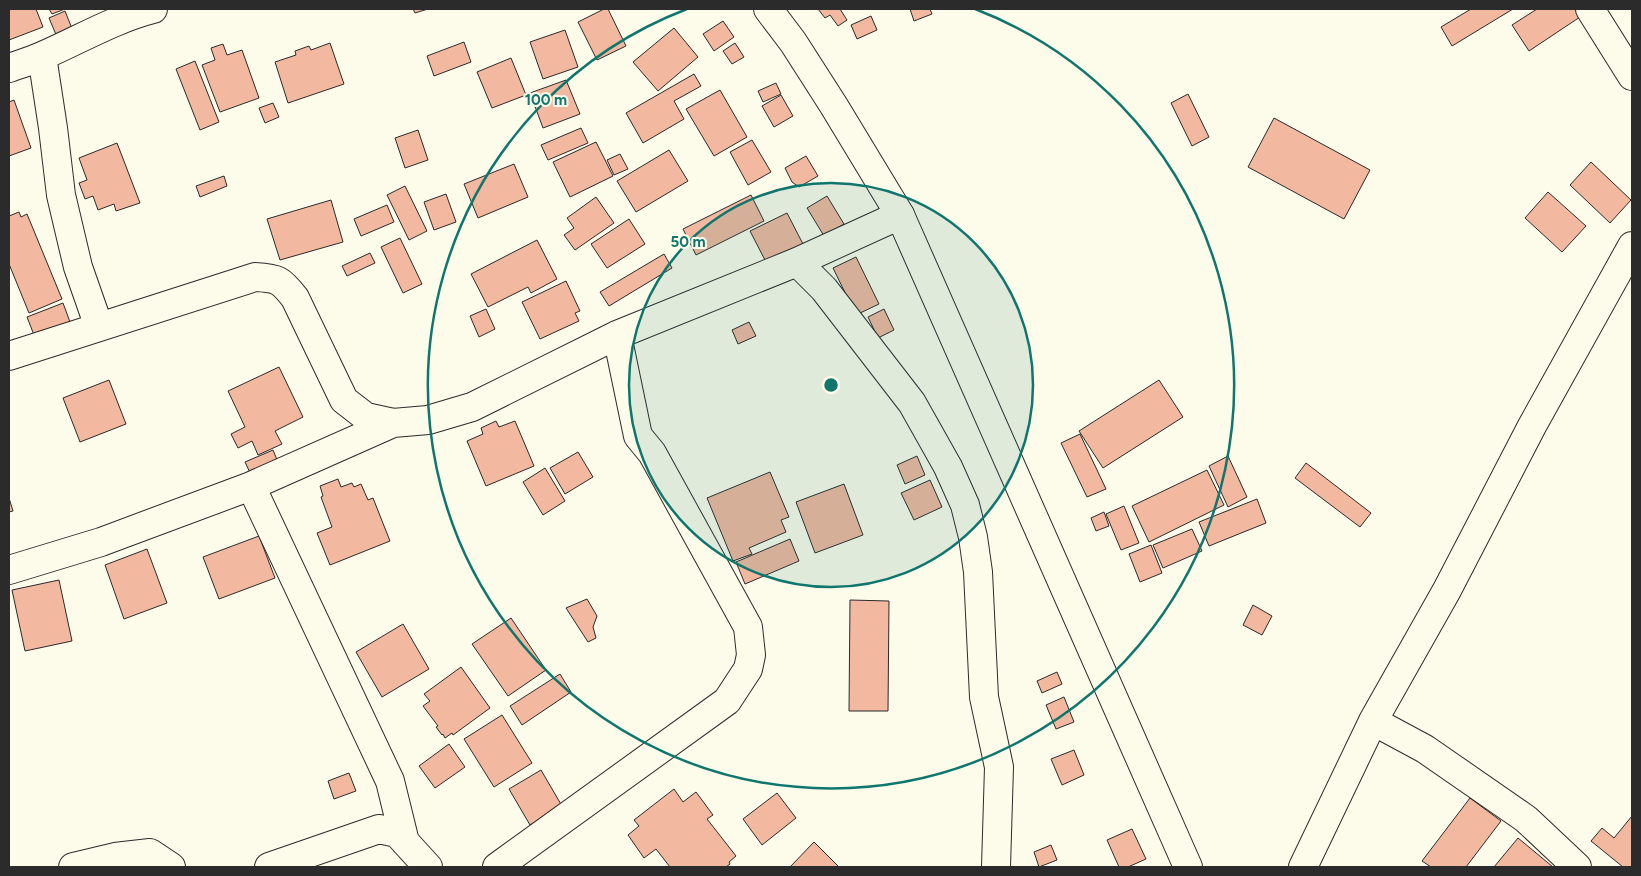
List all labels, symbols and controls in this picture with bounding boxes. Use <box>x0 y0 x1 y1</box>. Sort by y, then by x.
text: 100 m <box>525 91 567 109</box>
text: 50 m <box>670 233 706 251</box>
centre of rings <box>822 376 840 394</box>

